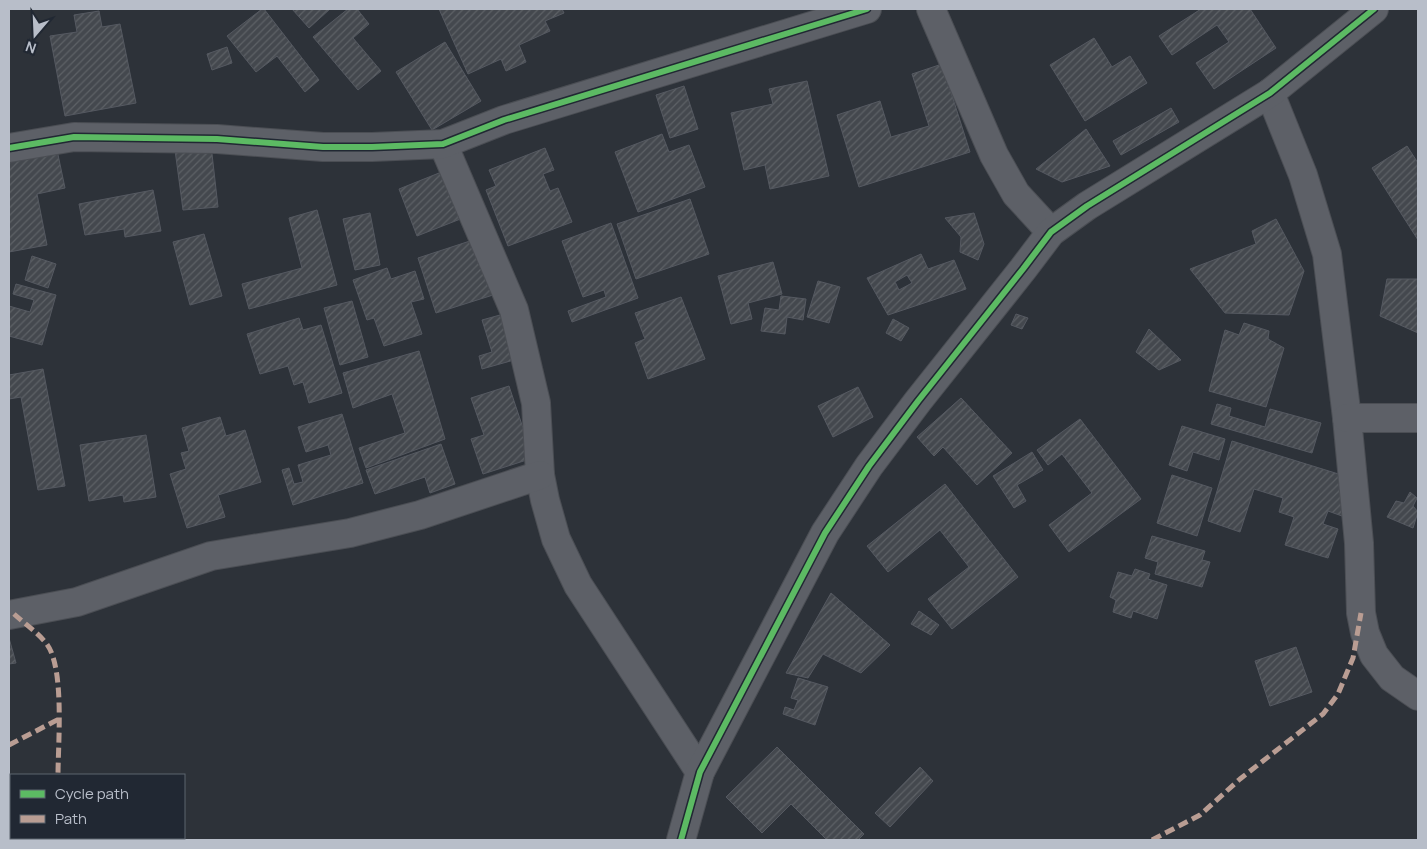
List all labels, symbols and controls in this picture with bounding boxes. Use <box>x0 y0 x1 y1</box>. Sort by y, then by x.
north arrow <box>10 10 60 60</box>
text: N <box>23 37 38 58</box>
legend <box>10 774 185 839</box>
text: Cycle path <box>55 783 129 804</box>
text: Path <box>55 808 87 829</box>

